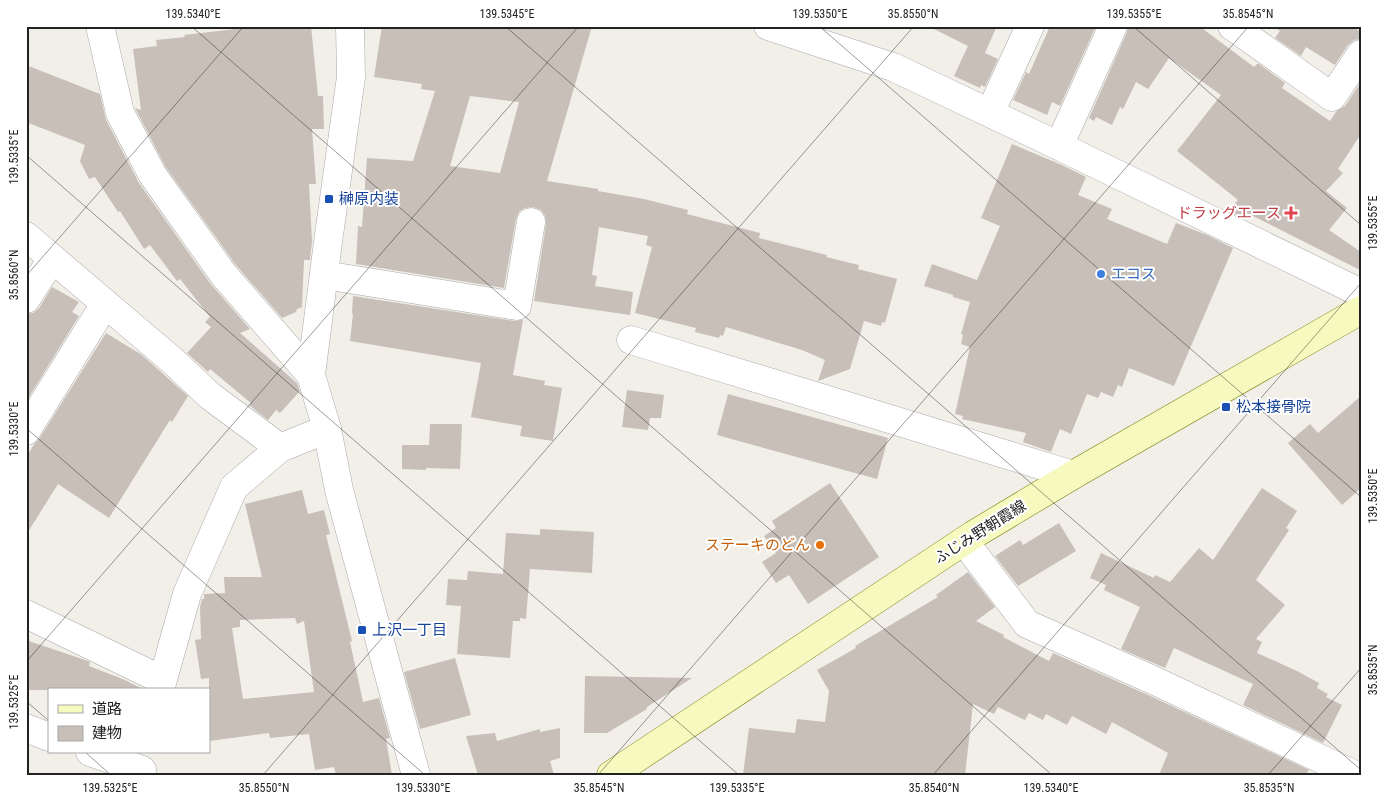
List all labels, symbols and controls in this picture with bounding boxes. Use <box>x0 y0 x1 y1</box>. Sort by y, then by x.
text: 139.5340°E <box>165 7 221 21</box>
text: 139.5345°E <box>479 7 535 21</box>
text: 139.5350°E <box>792 7 848 21</box>
text: 35.8550°N <box>888 7 938 21</box>
text: 139.5355°E <box>1106 7 1162 21</box>
text: 35.8545°N <box>1223 7 1273 21</box>
text: 139.5335°E <box>7 129 21 185</box>
place label: 榊原内装 <box>339 190 399 208</box>
marker: 榊原内装 <box>323 193 335 205</box>
text: 139.5355°E <box>1366 195 1380 251</box>
place label: ドラッグエース <box>1177 204 1281 222</box>
marker: ドラッグエース <box>1285 207 1297 219</box>
text: 35.8560°N <box>7 250 21 300</box>
place label: エコス <box>1111 265 1156 283</box>
marker: エコス <box>1095 268 1107 280</box>
place label: 松本接骨院 <box>1236 398 1311 416</box>
text: 139.5330°E <box>7 401 21 457</box>
marker: 松本接骨院 <box>1220 401 1232 413</box>
text: 139.5350°E <box>1366 468 1380 524</box>
street label: ふじみ野朝霞線 <box>931 497 1029 567</box>
place label: ステーキのどん <box>705 536 810 554</box>
marker: ステーキのどん <box>814 539 826 551</box>
place label: 上沢一丁目 <box>372 621 447 639</box>
marker: 上沢一丁目 <box>356 624 368 636</box>
text: 35.8535°N <box>1366 645 1380 695</box>
text: 139.5325°E <box>7 674 21 730</box>
legend <box>48 688 210 754</box>
text: 道路 <box>92 700 122 718</box>
text: 建物 <box>92 724 122 742</box>
text: 139.5325°E <box>82 781 138 795</box>
text: 35.8550°N <box>239 781 289 795</box>
text: 139.5330°E <box>395 781 451 795</box>
text: 35.8545°N <box>574 781 624 795</box>
text: 139.5335°E <box>709 781 765 795</box>
text: 35.8540°N <box>909 781 959 795</box>
text: 139.5340°E <box>1023 781 1079 795</box>
text: 35.8535°N <box>1244 781 1294 795</box>

